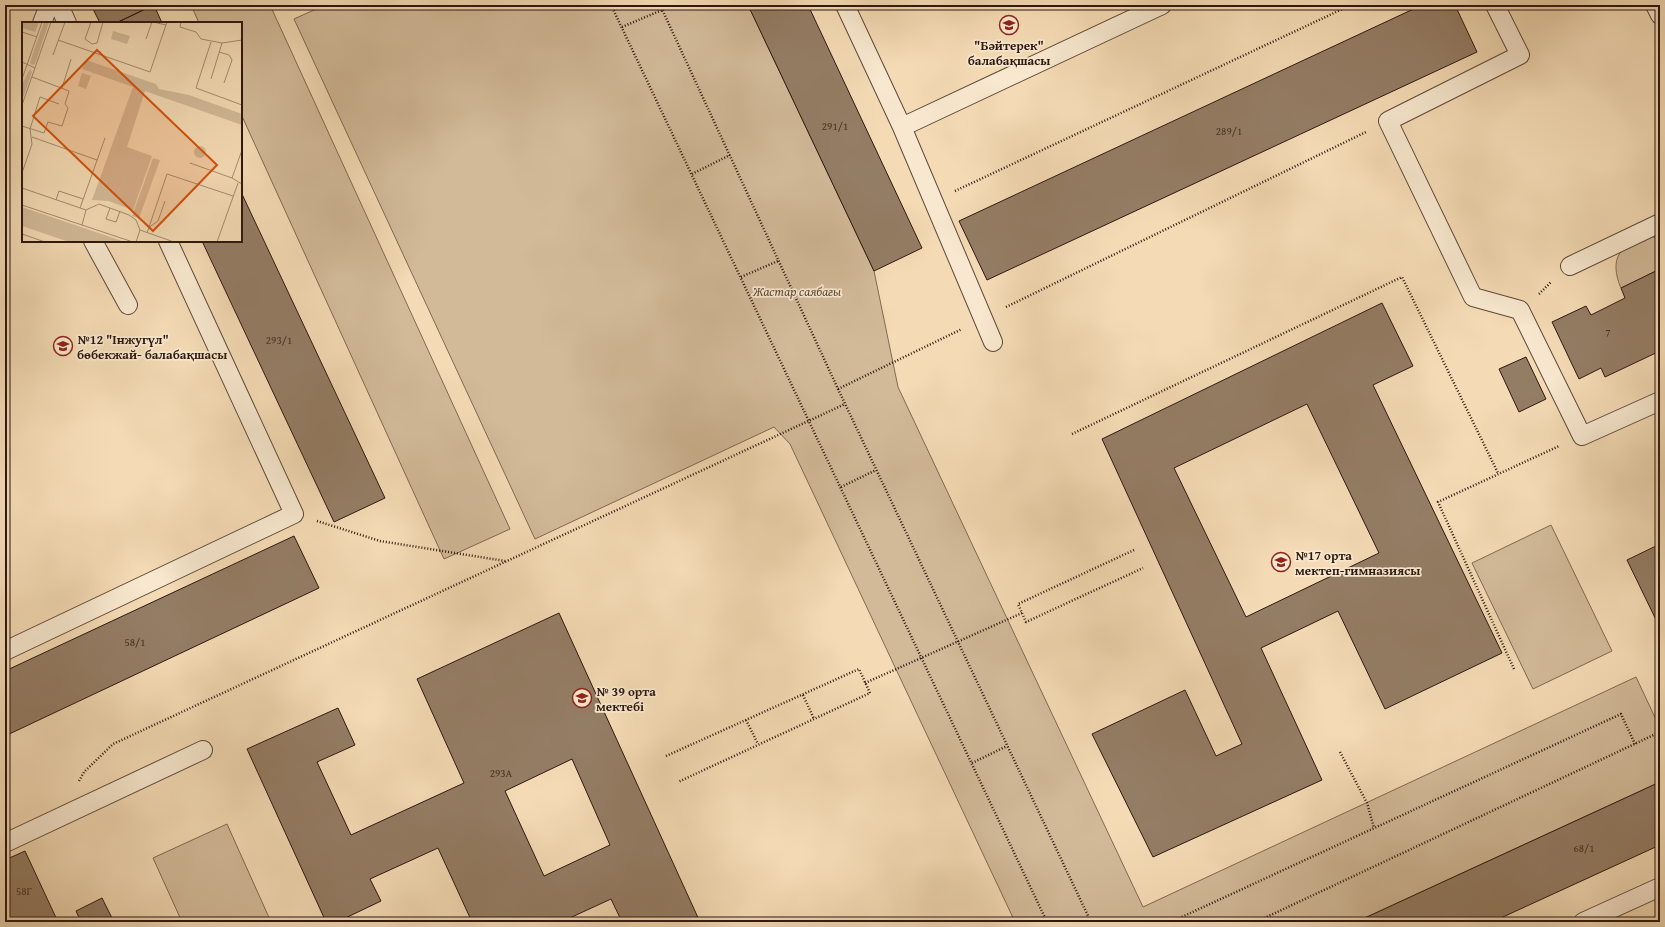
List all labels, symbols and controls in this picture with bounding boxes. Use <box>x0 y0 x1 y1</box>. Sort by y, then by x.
school or university icon: "Бәйтерек" балабақшасы <box>998 14 1020 36</box>
inset map <box>22 22 242 242</box>
place label: "Бәйтерек" балабақшасы <box>968 36 1050 70</box>
house number: 291/1 <box>822 118 848 134</box>
house number: 289/1 <box>1216 123 1242 139</box>
park label: Жастар саябағы <box>752 282 841 301</box>
house number: 7 <box>1605 324 1611 340</box>
place label: №12 "Інжугүл" бөбекжай- балабақшасы <box>77 330 227 364</box>
house number: 293/1 <box>266 332 292 348</box>
school or university icon: №12 "Інжугүл" бөбекжай- балабақшасы <box>52 335 74 357</box>
place label: №17 орта мектеп-гимназиясы <box>1295 546 1420 580</box>
school or university icon: №17 орта мектеп-гимназиясы <box>1270 551 1292 573</box>
house number: 58/1 <box>124 634 146 650</box>
place label: № 39 орта мектебі <box>596 682 656 716</box>
school or university icon: № 39 орта мектебі <box>571 687 593 709</box>
house number: 293А <box>490 765 513 781</box>
house number: 68/1 <box>1573 840 1595 856</box>
house number: 58Г <box>16 883 33 899</box>

